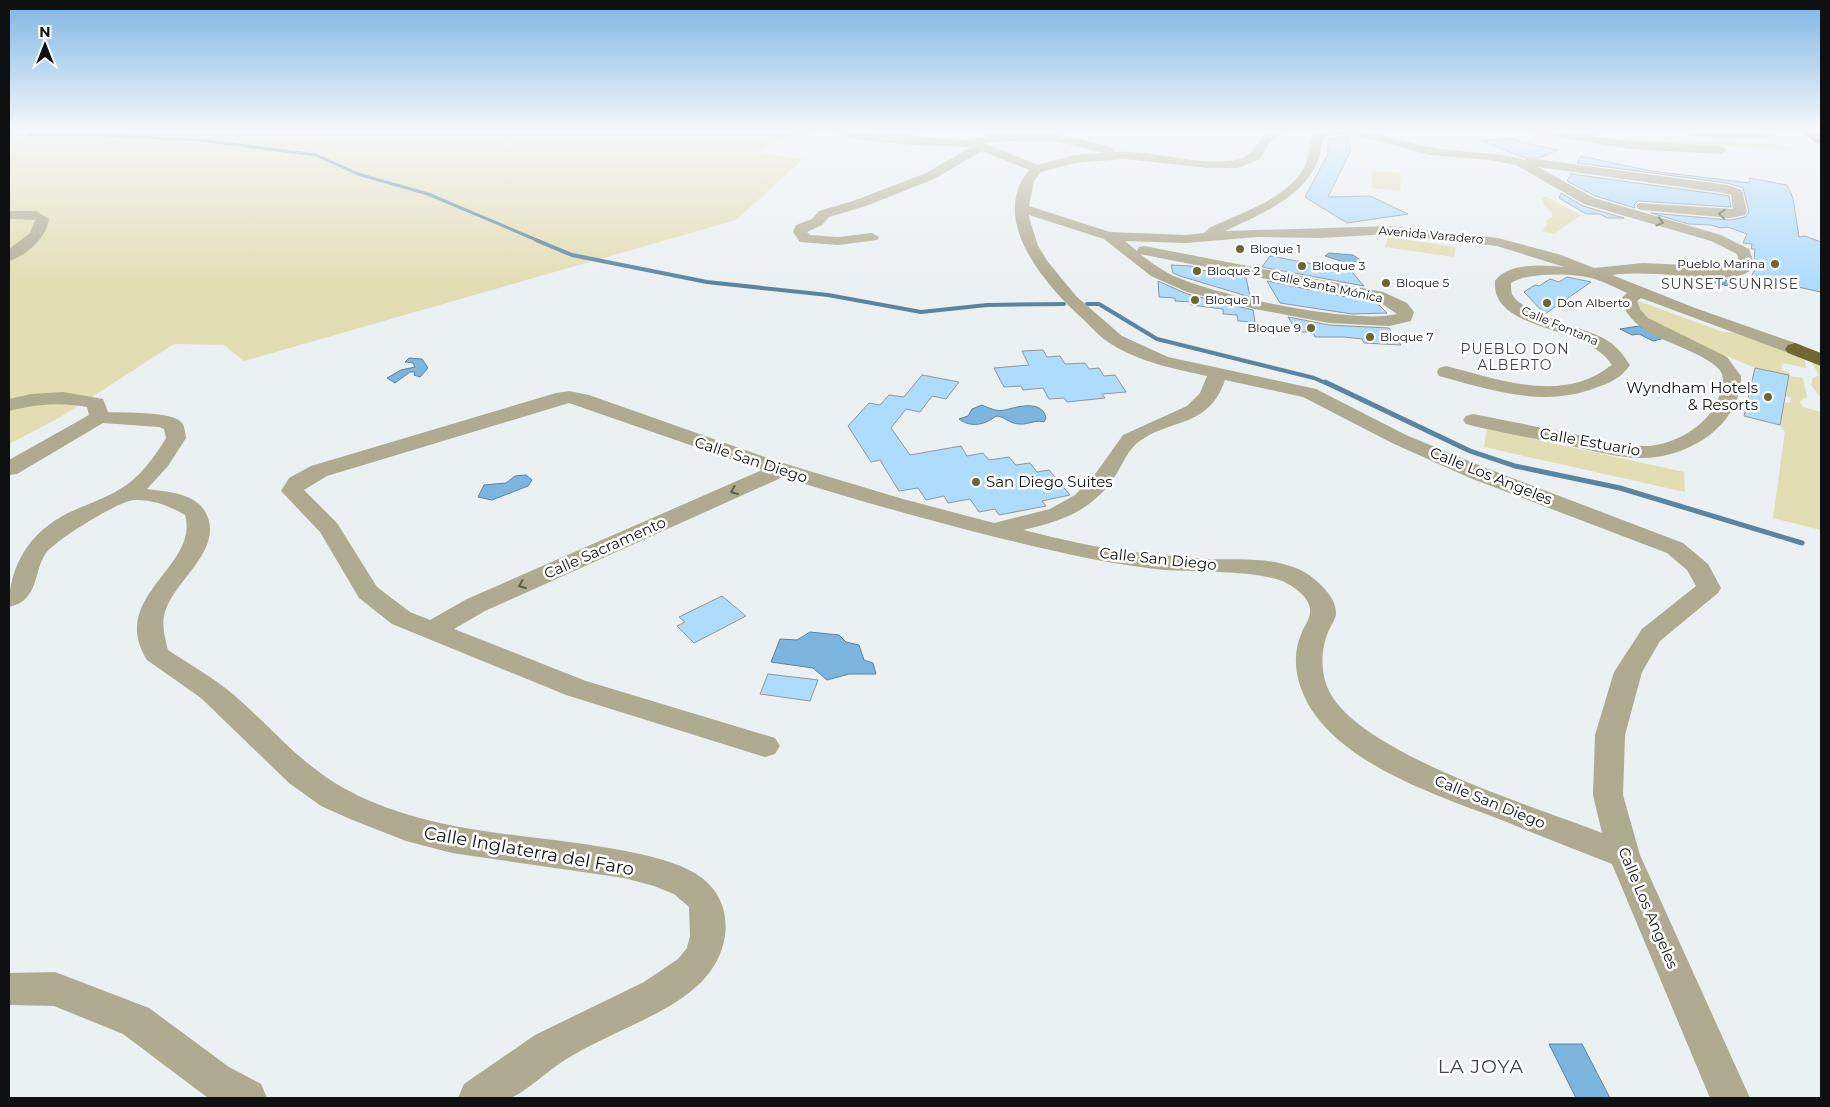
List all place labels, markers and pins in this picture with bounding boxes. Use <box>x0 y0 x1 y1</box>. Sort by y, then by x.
place label: Bloque 1 <box>1250 241 1301 256</box>
marker: Bloque 1 <box>1234 243 1246 255</box>
place label: Pueblo Marina <box>1677 256 1765 271</box>
place label: Bloque 3 <box>1312 258 1365 273</box>
marker: Pueblo Marina <box>1769 258 1781 270</box>
marker: Bloque 3 <box>1296 260 1308 272</box>
place label: Bloque 2 <box>1207 263 1260 278</box>
marker: Bloque 2 <box>1191 265 1203 277</box>
place label: Bloque 5 <box>1396 275 1449 290</box>
marker: Bloque 5 <box>1380 277 1392 289</box>
place label: Bloque 11 <box>1205 292 1260 307</box>
marker: Bloque 11 <box>1189 294 1201 306</box>
place label: Don Alberto <box>1557 295 1630 310</box>
marker: Don Alberto <box>1541 297 1553 309</box>
place label: Bloque 9 <box>1247 320 1301 335</box>
marker: Bloque 9 <box>1305 322 1317 334</box>
place label: Bloque 7 <box>1380 329 1433 344</box>
marker: Bloque 7 <box>1364 331 1376 343</box>
place label: Wyndham Hotels & Resorts <box>1626 378 1758 414</box>
marker: Wyndham Hotels & Resorts <box>1762 391 1774 403</box>
place label: San Diego Suites <box>986 472 1113 491</box>
marker: San Diego Suites <box>970 476 982 488</box>

